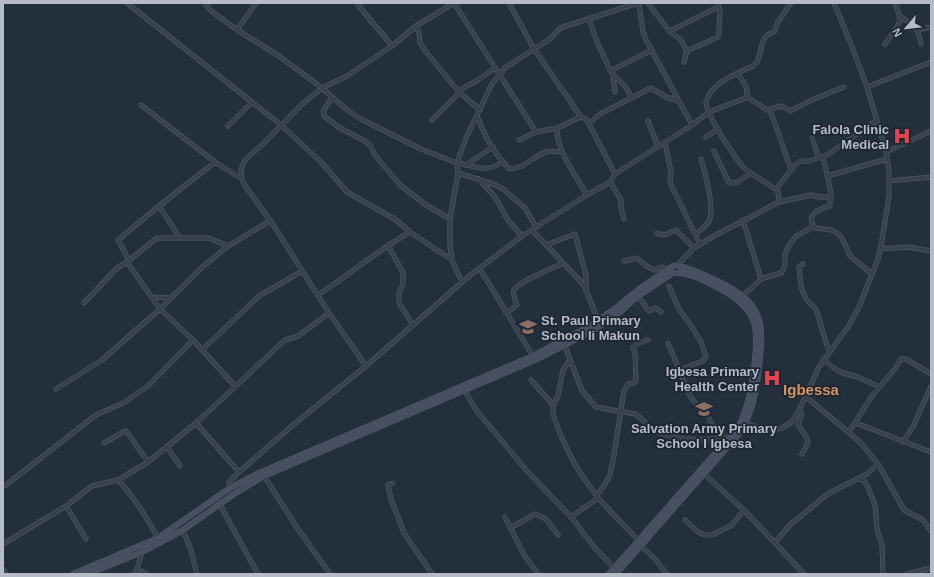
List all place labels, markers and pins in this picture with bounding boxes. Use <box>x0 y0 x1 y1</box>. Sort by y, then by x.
place label: Falola Clinic Medical <box>812 122 889 152</box>
hospital icon: Falola Clinic Medical <box>892 126 912 146</box>
place label: St. Paul Primary School Ii Makun <box>541 313 641 343</box>
school or university icon: St. Paul Primary School Ii Makun <box>518 317 538 337</box>
place label: Igbesa Primary Health Center <box>666 364 760 394</box>
hospital icon: Igbesa Primary Health Center <box>762 368 782 388</box>
school or university icon: Salvation Army Primary School I Igbesa <box>694 399 714 419</box>
place label: Salvation Army Primary School I Igbesa <box>631 421 778 451</box>

